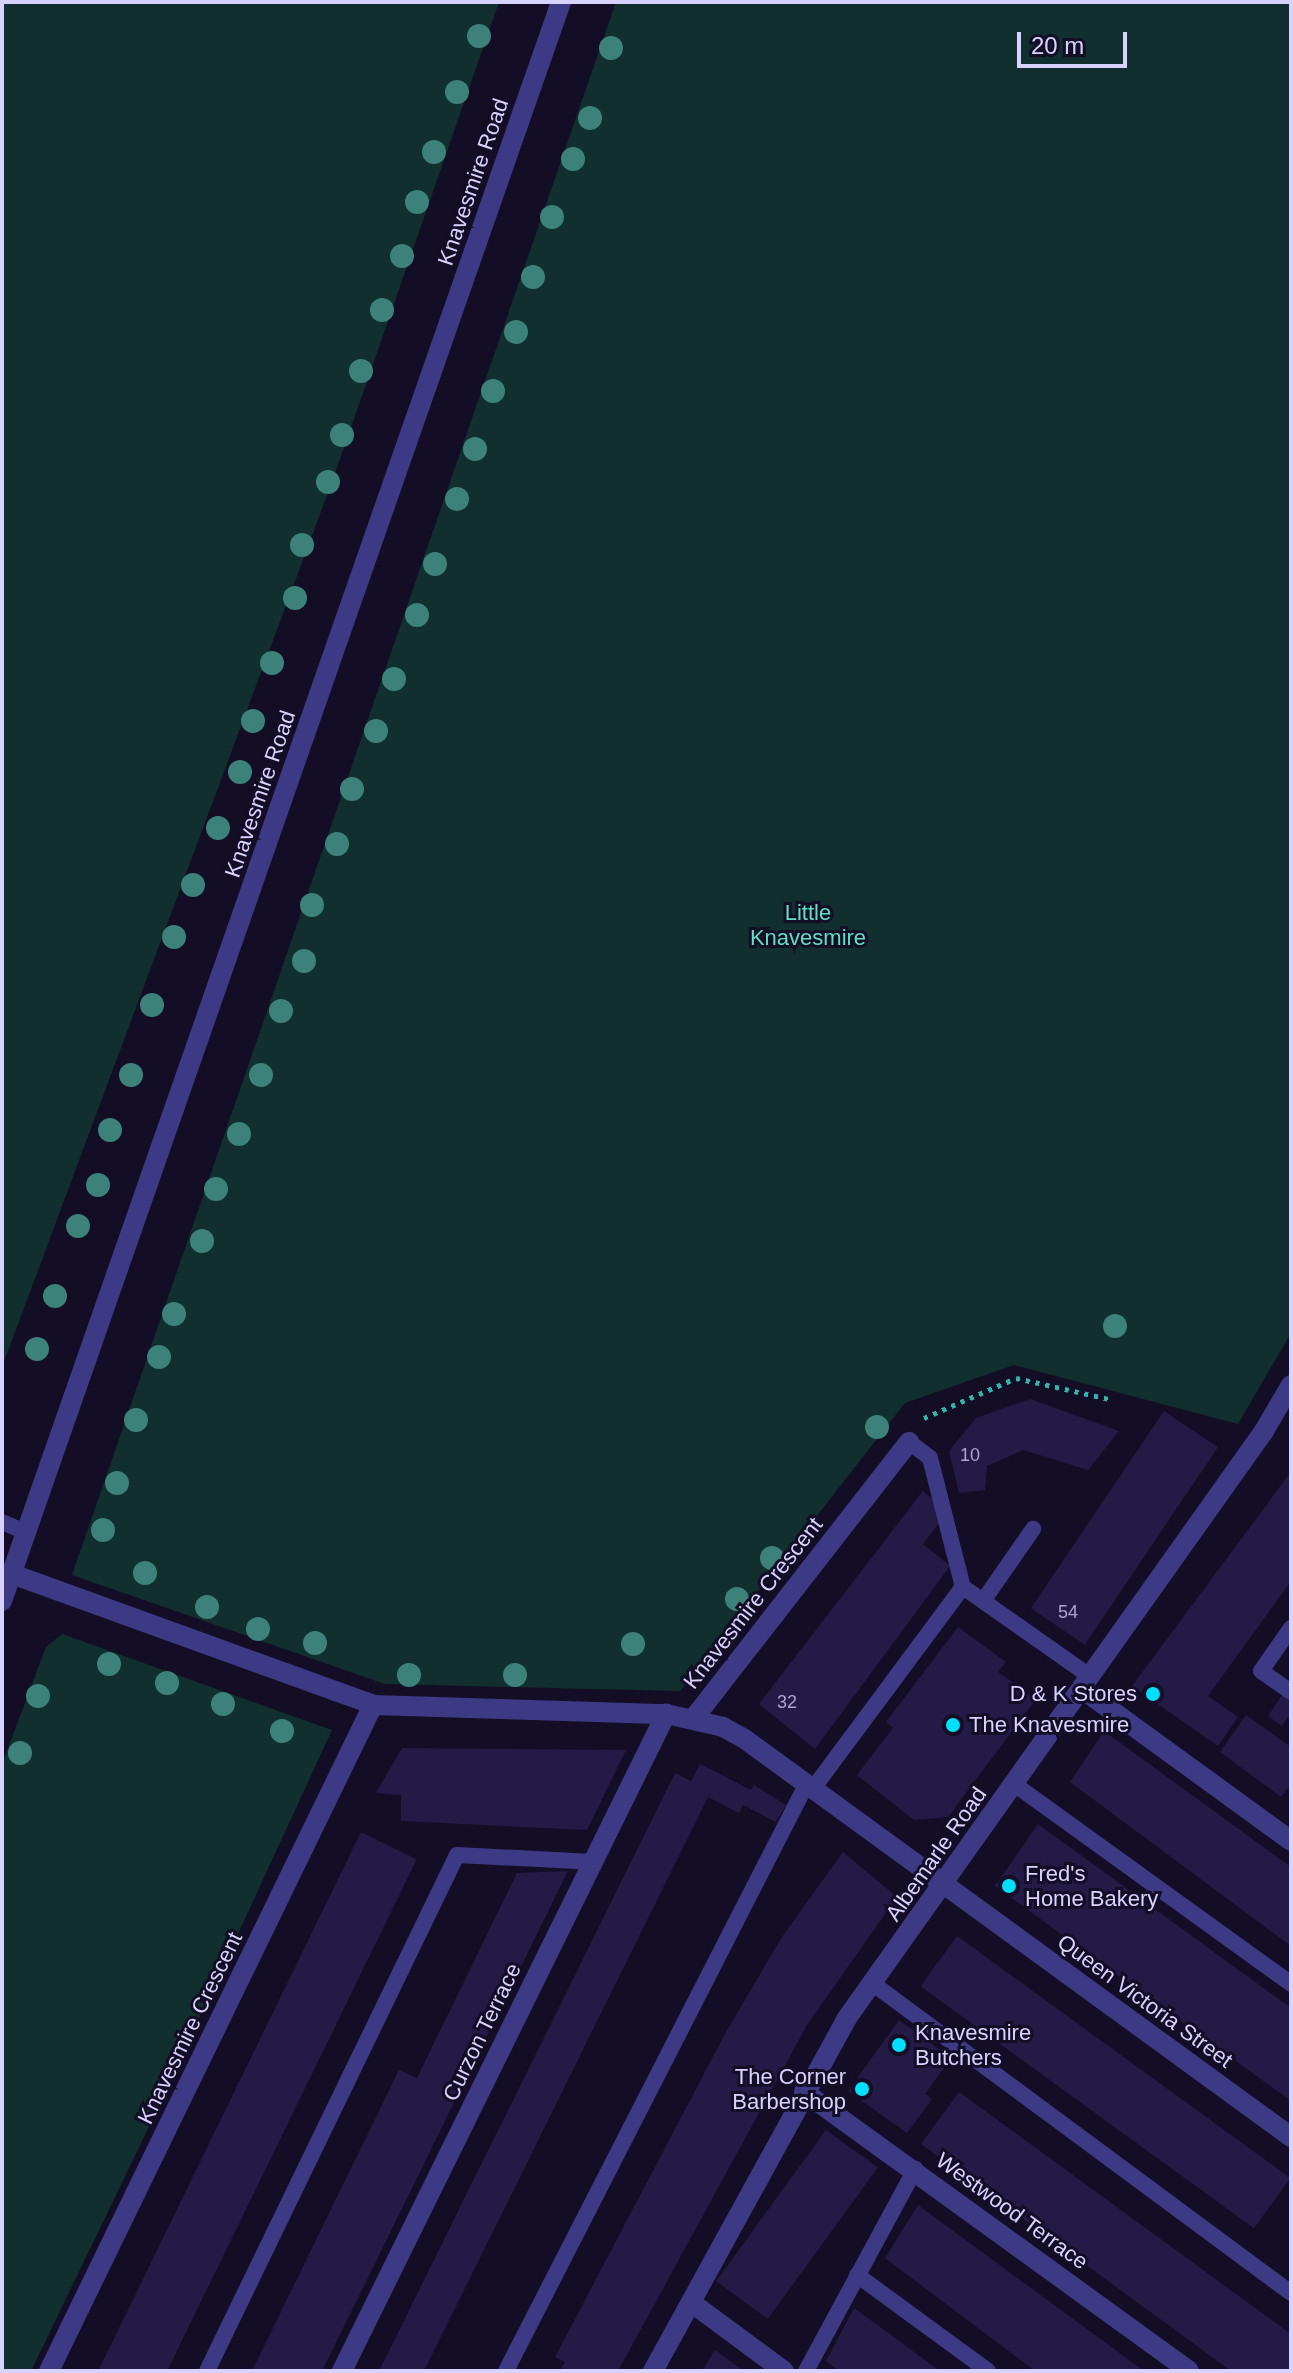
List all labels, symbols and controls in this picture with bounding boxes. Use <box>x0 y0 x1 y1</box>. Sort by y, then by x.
scale bar <box>1021 16 1131 66</box>
text: 20 m <box>1031 32 1084 59</box>
street label: Knavesmire Road <box>432 95 514 269</box>
street label: Knavesmire Road <box>219 707 301 881</box>
park label: Little Knavesmire <box>750 899 866 950</box>
house number: 10 <box>960 1444 980 1466</box>
street label: Knavesmire Crescent <box>678 1512 828 1694</box>
house number: 54 <box>1058 1601 1078 1623</box>
place label: D & K Stores <box>1010 1681 1137 1707</box>
marker: D & K Stores <box>1144 1685 1162 1703</box>
house number: 32 <box>777 1691 797 1713</box>
place label: The Knavesmire <box>969 1712 1129 1738</box>
marker: The Knavesmire <box>944 1716 962 1734</box>
street label: Albemarle Road <box>880 1782 992 1926</box>
place label: Fred's Home Bakery <box>1025 1860 1158 1912</box>
marker: Fred's Home Bakery <box>1000 1877 1018 1895</box>
street label: Knavesmire Crescent <box>132 1928 248 2128</box>
street label: Queen Victoria Street <box>1052 1929 1238 2073</box>
street label: Curzon Terrace <box>437 1959 527 2105</box>
place label: Knavesmire Butchers <box>915 2019 1031 2070</box>
marker: Knavesmire Butchers <box>890 2036 908 2054</box>
place label: The Corner Barbershop <box>732 2063 846 2114</box>
marker: The Corner Barbershop <box>853 2080 871 2098</box>
street label: Westwood Terrace <box>931 2147 1093 2275</box>

